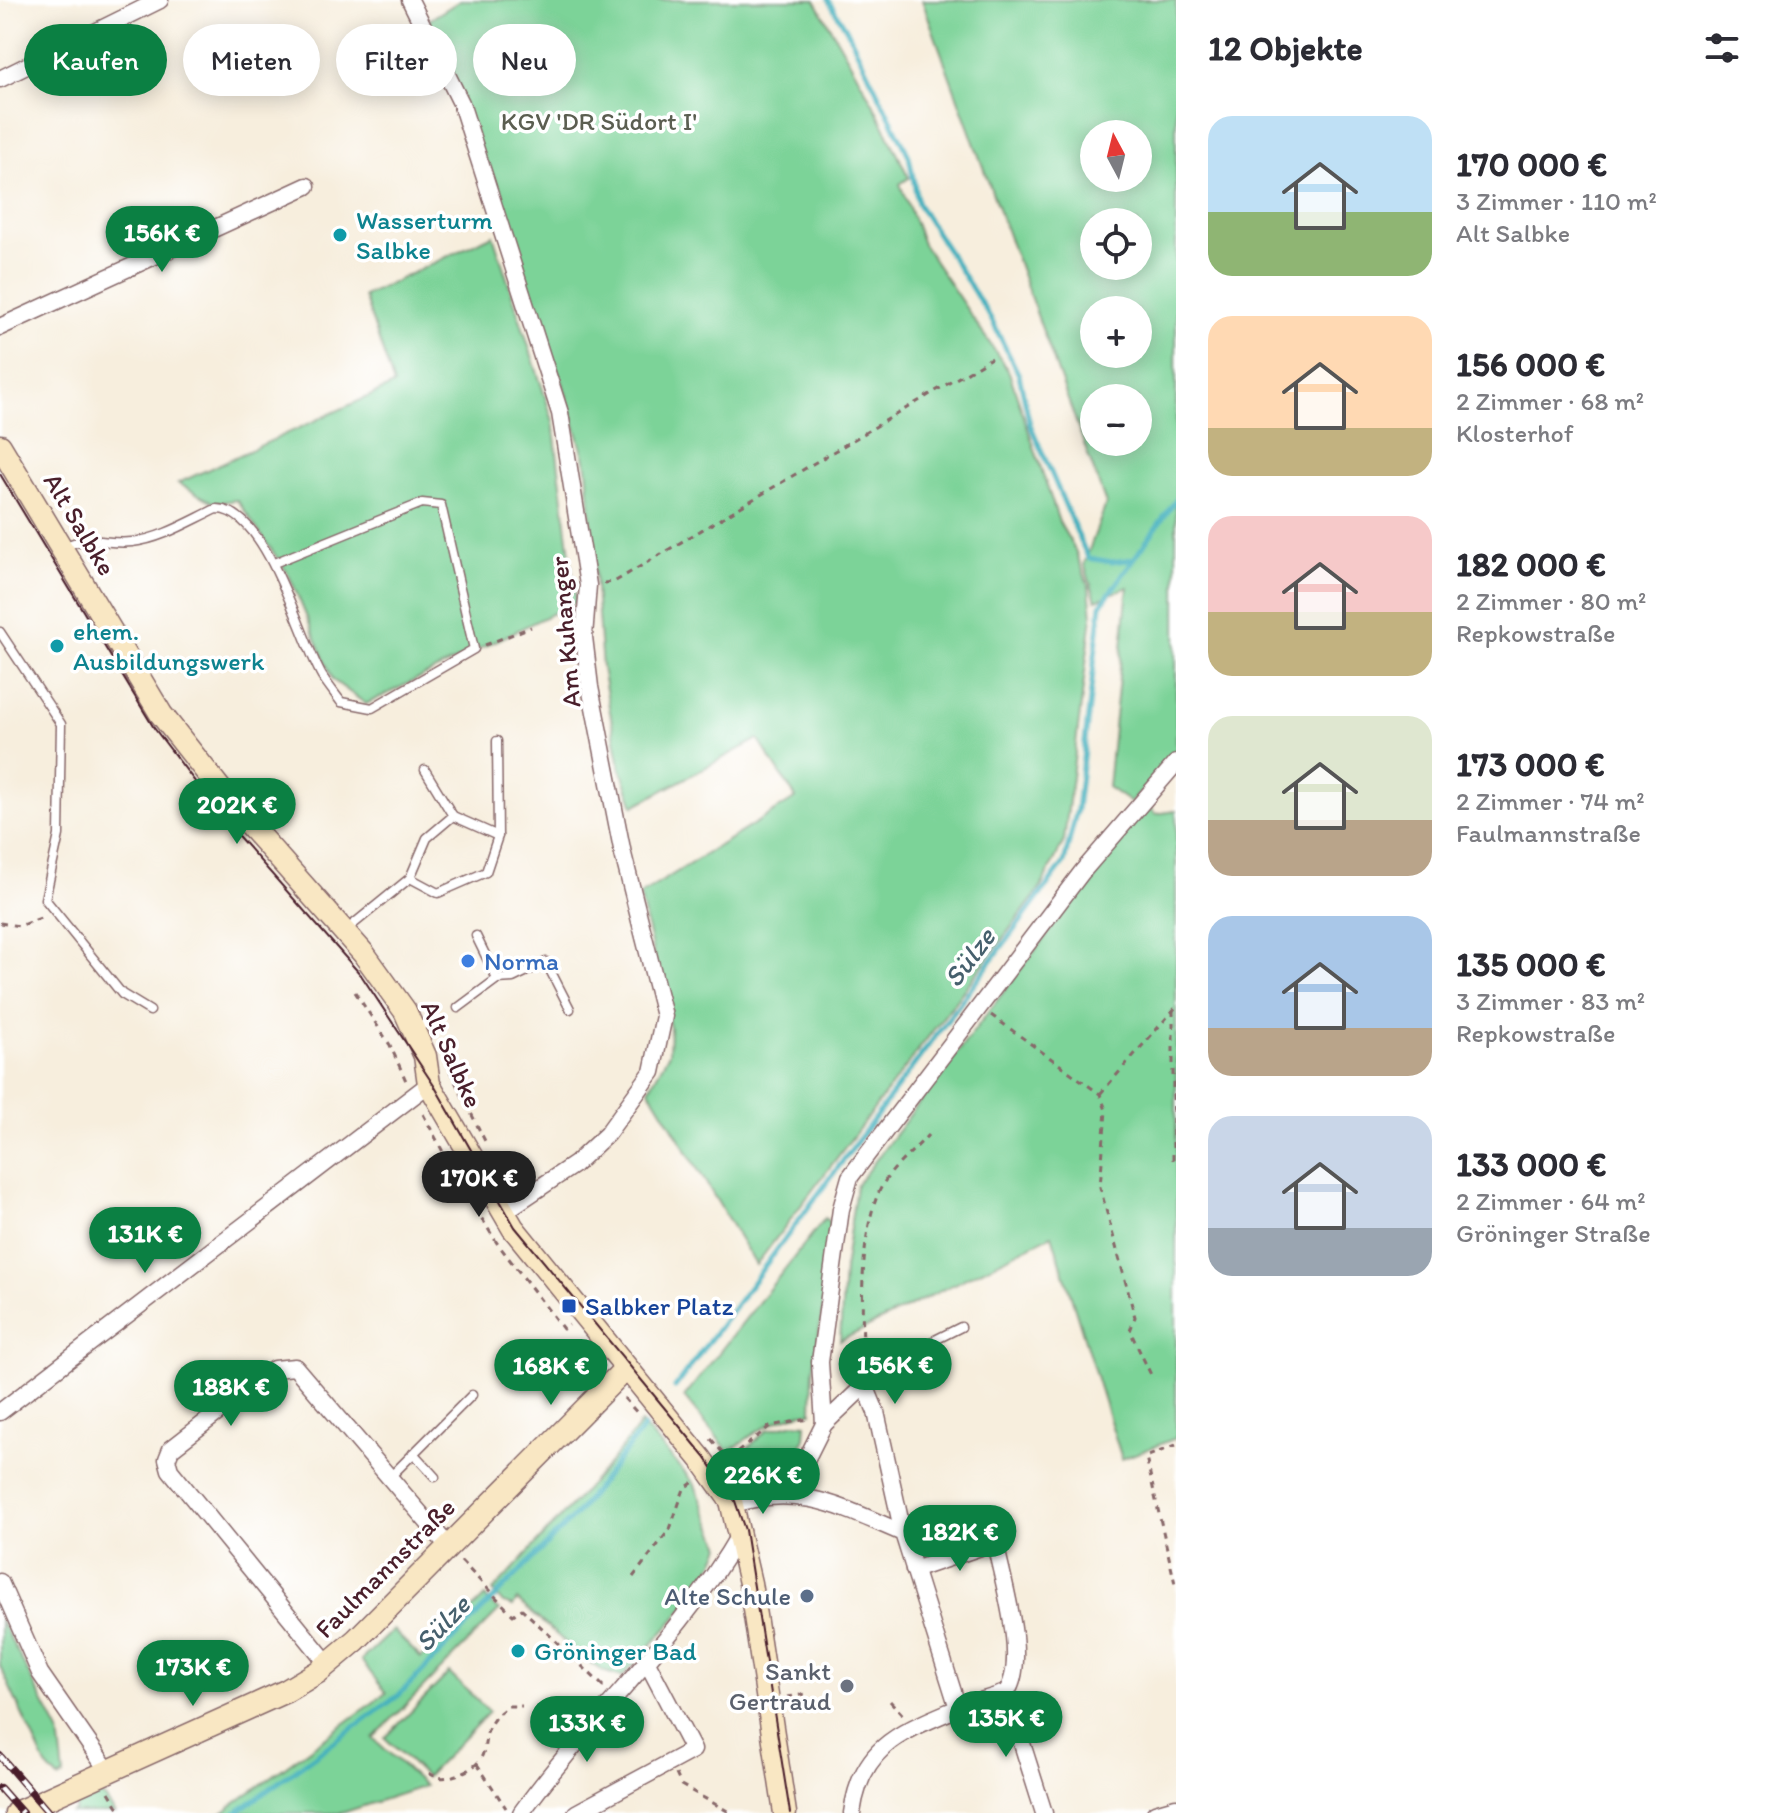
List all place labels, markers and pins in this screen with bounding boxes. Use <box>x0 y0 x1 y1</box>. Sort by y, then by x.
place label: Wasserturm Salbke <box>356 204 493 266</box>
pin: 156K € <box>97 206 227 274</box>
marker: Wasserturm Salbke <box>331 226 349 244</box>
place label: ehem. Ausbildungswerk <box>73 615 265 677</box>
marker: ehem. Ausbildungswerk <box>48 637 66 655</box>
pin: 202K € <box>172 778 302 846</box>
place label: Norma <box>484 945 559 977</box>
marker: Norma <box>459 952 477 970</box>
pin: 170K € <box>414 1151 544 1219</box>
pin: 131K € <box>80 1207 210 1275</box>
place label: Salbker Platz <box>585 1290 734 1322</box>
marker: Salbker Platz <box>560 1297 578 1315</box>
pin: 156K € <box>830 1338 960 1406</box>
pin: 168K € <box>486 1339 616 1407</box>
pin: 188K € <box>166 1360 296 1428</box>
pin: 226K € <box>698 1448 828 1516</box>
pin: 182K € <box>895 1505 1025 1573</box>
place label: Alte Schule <box>664 1580 791 1612</box>
marker: Alte Schule <box>798 1587 816 1605</box>
place label: Gröninger Bad <box>534 1635 697 1667</box>
pin: 173K € <box>128 1640 258 1708</box>
marker: Gröninger Bad <box>509 1642 527 1660</box>
place label: Sankt Gertraud <box>729 1655 832 1717</box>
marker: Sankt Gertraud <box>838 1677 856 1695</box>
pin: 135K € <box>941 1691 1071 1759</box>
pin: 133K € <box>522 1696 652 1764</box>

